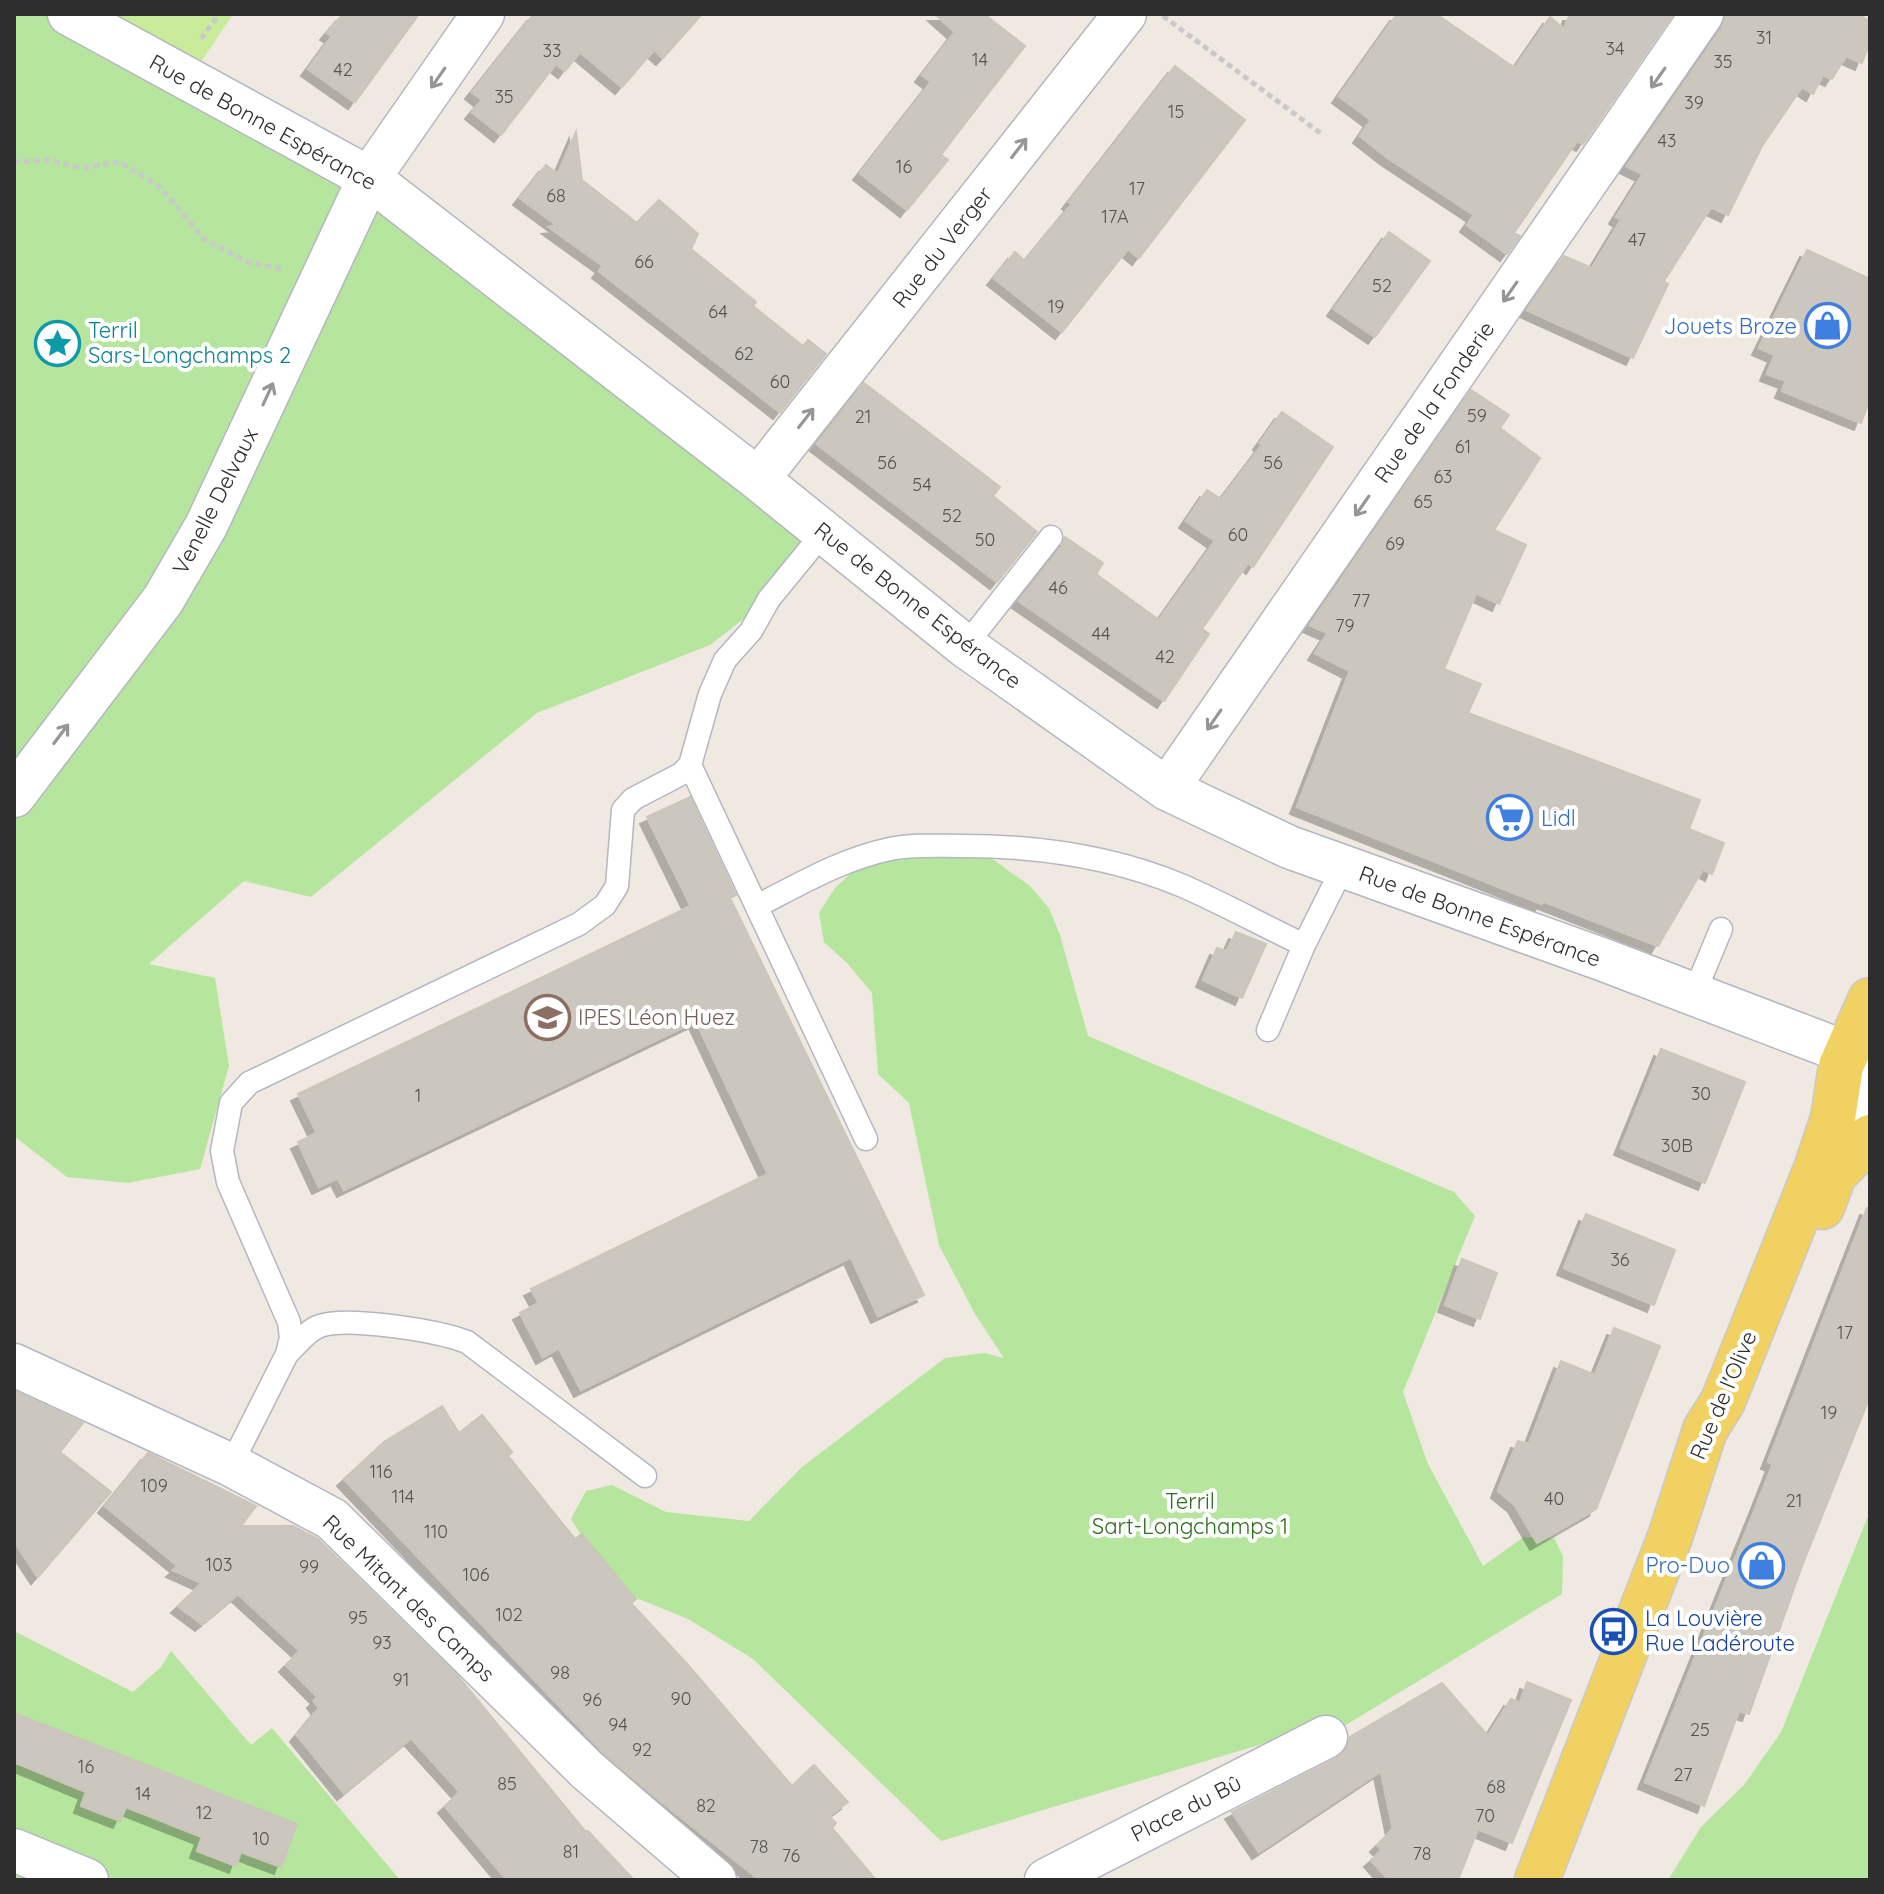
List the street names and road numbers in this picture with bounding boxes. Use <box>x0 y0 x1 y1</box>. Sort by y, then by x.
street label: Rue de Bonne Espérance <box>145 48 381 196</box>
street label: Rue du Verger <box>886 180 998 313</box>
street label: Rue de la Fonderie <box>1368 316 1500 488</box>
street label: Venelle Delvaux <box>166 423 264 579</box>
street label: Rue de Bonne Espérance <box>809 515 1027 695</box>
street label: Rue de Bonne Espérance <box>1355 859 1605 973</box>
street label: Rue de l'Olive <box>1683 1326 1763 1464</box>
street label: Rue Mitant des Camps <box>317 1508 501 1688</box>
street label: Place du Bû <box>1126 1768 1246 1848</box>

